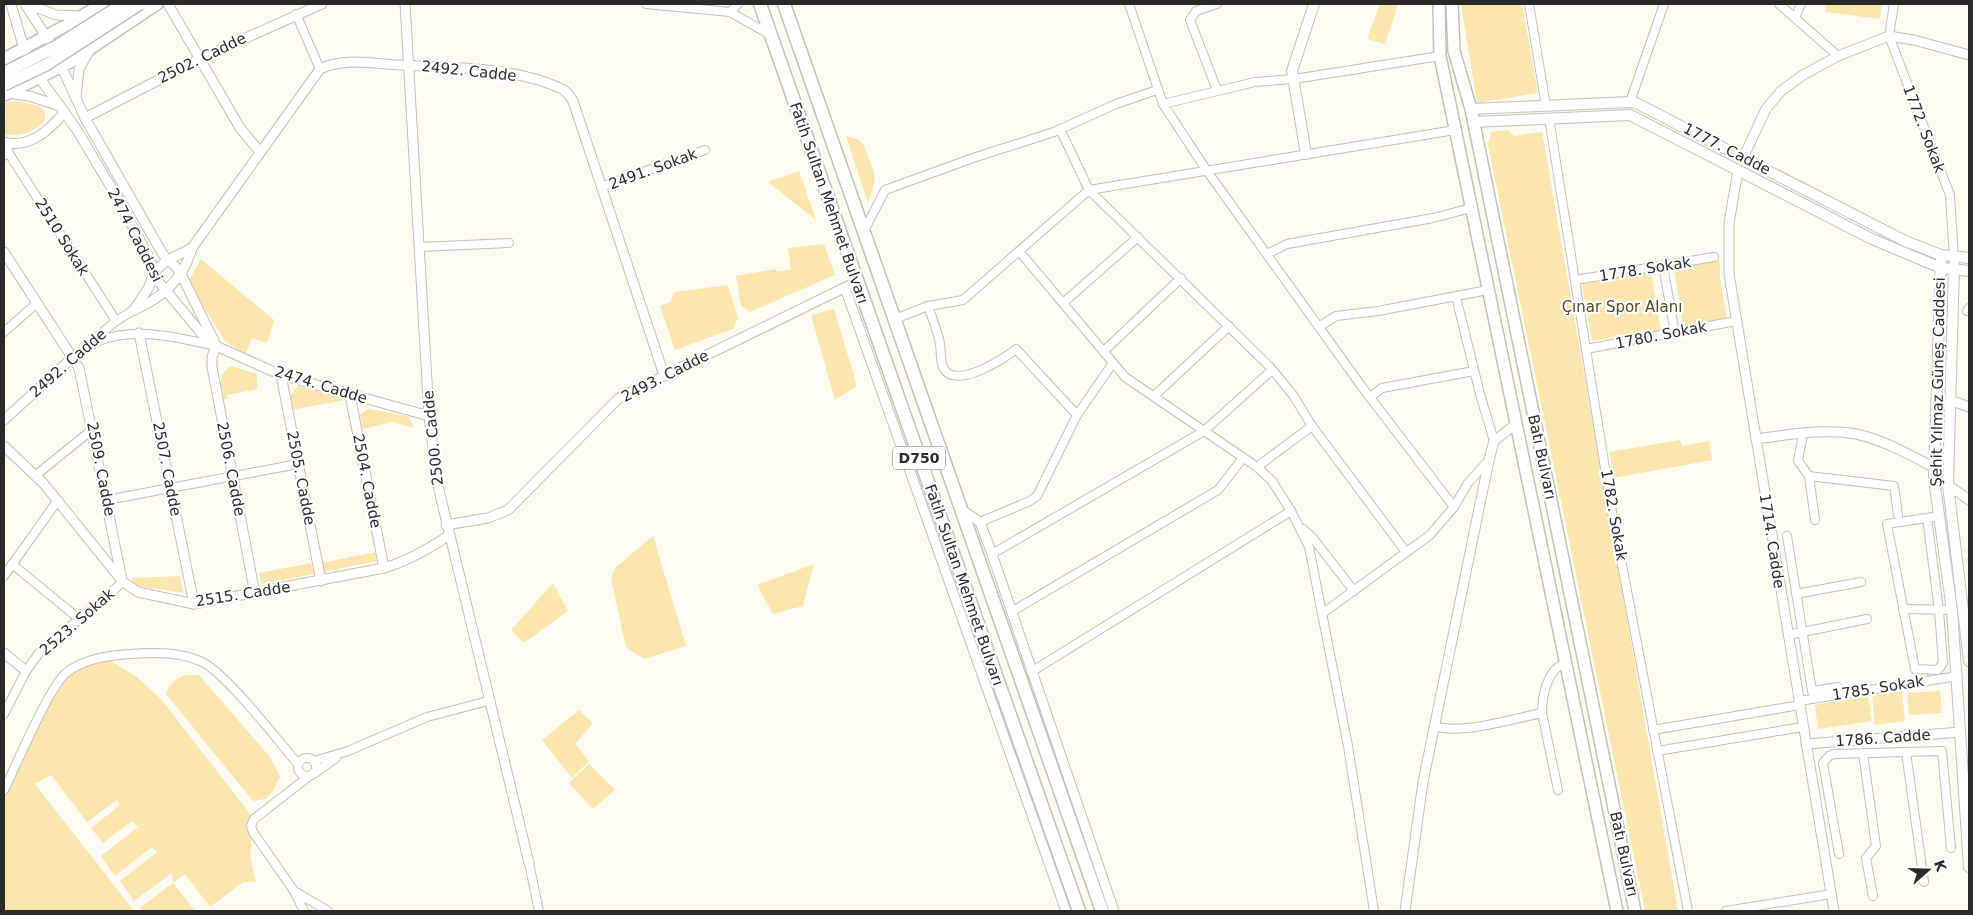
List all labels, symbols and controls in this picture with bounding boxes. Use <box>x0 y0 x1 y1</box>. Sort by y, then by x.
street label: 2502. Cadde <box>155 29 249 87</box>
street label: 2492. Cadde <box>420 57 518 85</box>
street label: 1772. Sokak <box>1899 82 1949 176</box>
street label: Fatih Sultan Mehmet Bulvarı <box>786 100 872 306</box>
street label: 1777. Cadde <box>1680 119 1774 179</box>
street label: 2491. Sokak <box>606 145 700 193</box>
street label: 2474 Caddesi <box>104 185 166 285</box>
street label: 2510 Sokak <box>31 195 93 279</box>
street label: 1778. Sokak <box>1598 253 1692 285</box>
street label: Şehit Yılmaz Güneş Caddesi <box>1927 277 1949 487</box>
park label: Çınar Spor Alanı <box>1562 298 1682 316</box>
street label: 1780. Sokak <box>1614 317 1709 353</box>
street label: 2492. Cadde <box>26 325 110 401</box>
street label: 2493. Cadde <box>618 346 712 406</box>
street label: 2474. Cadde <box>273 362 369 408</box>
street label: 2500. Cadde <box>419 389 447 487</box>
street label: Batı Bulvarı <box>1524 413 1560 501</box>
street label: 2509. Cadde <box>83 420 119 518</box>
street label: 2507. Cadde <box>149 420 185 518</box>
street label: 2506. Cadde <box>213 420 249 518</box>
street label: 2505. Cadde <box>283 429 319 527</box>
street label: 2504. Cadde <box>349 432 385 530</box>
road number: D750 <box>893 446 945 469</box>
street label: 1782. Sokak <box>1597 468 1631 563</box>
street label: Fatih Sultan Mehmet Bulvarı <box>921 482 1007 688</box>
street label: 1714. Cadde <box>1756 492 1788 590</box>
street label: 2515. Cadde <box>194 578 292 610</box>
street label: 2523. Sokak <box>36 585 118 659</box>
street label: 1785. Sokak <box>1831 672 1925 704</box>
street label: 1786. Cadde <box>1835 726 1931 750</box>
street label: Batı Bulvarı <box>1606 810 1642 898</box>
north arrow <box>1903 845 1953 895</box>
text: K <box>1931 858 1950 874</box>

